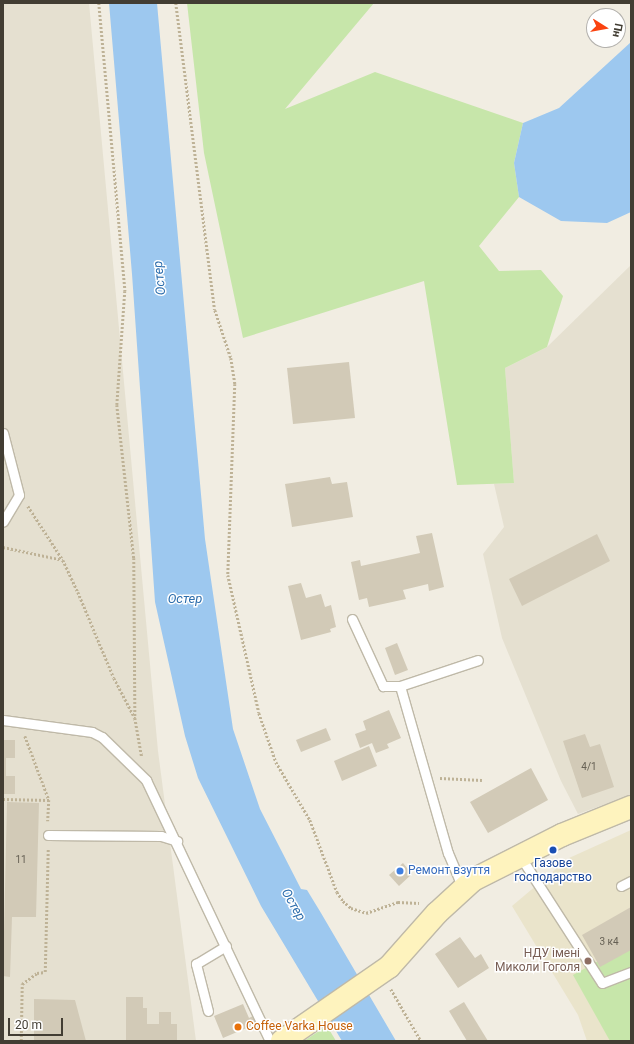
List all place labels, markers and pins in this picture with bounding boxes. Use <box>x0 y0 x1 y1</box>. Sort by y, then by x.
marker: Газове господарство <box>548 845 558 855</box>
place label: Газове господарство <box>514 857 592 885</box>
place label: Ремонт взуття <box>408 864 490 878</box>
marker: Ремонт взуття <box>395 866 405 876</box>
place label: НДУ імені Миколи Гоголя <box>495 947 580 975</box>
marker: НДУ імені Миколи Гоголя <box>583 956 593 966</box>
place label: Coffee Varka House <box>246 1020 353 1034</box>
marker: Coffee Varka House <box>233 1022 243 1032</box>

